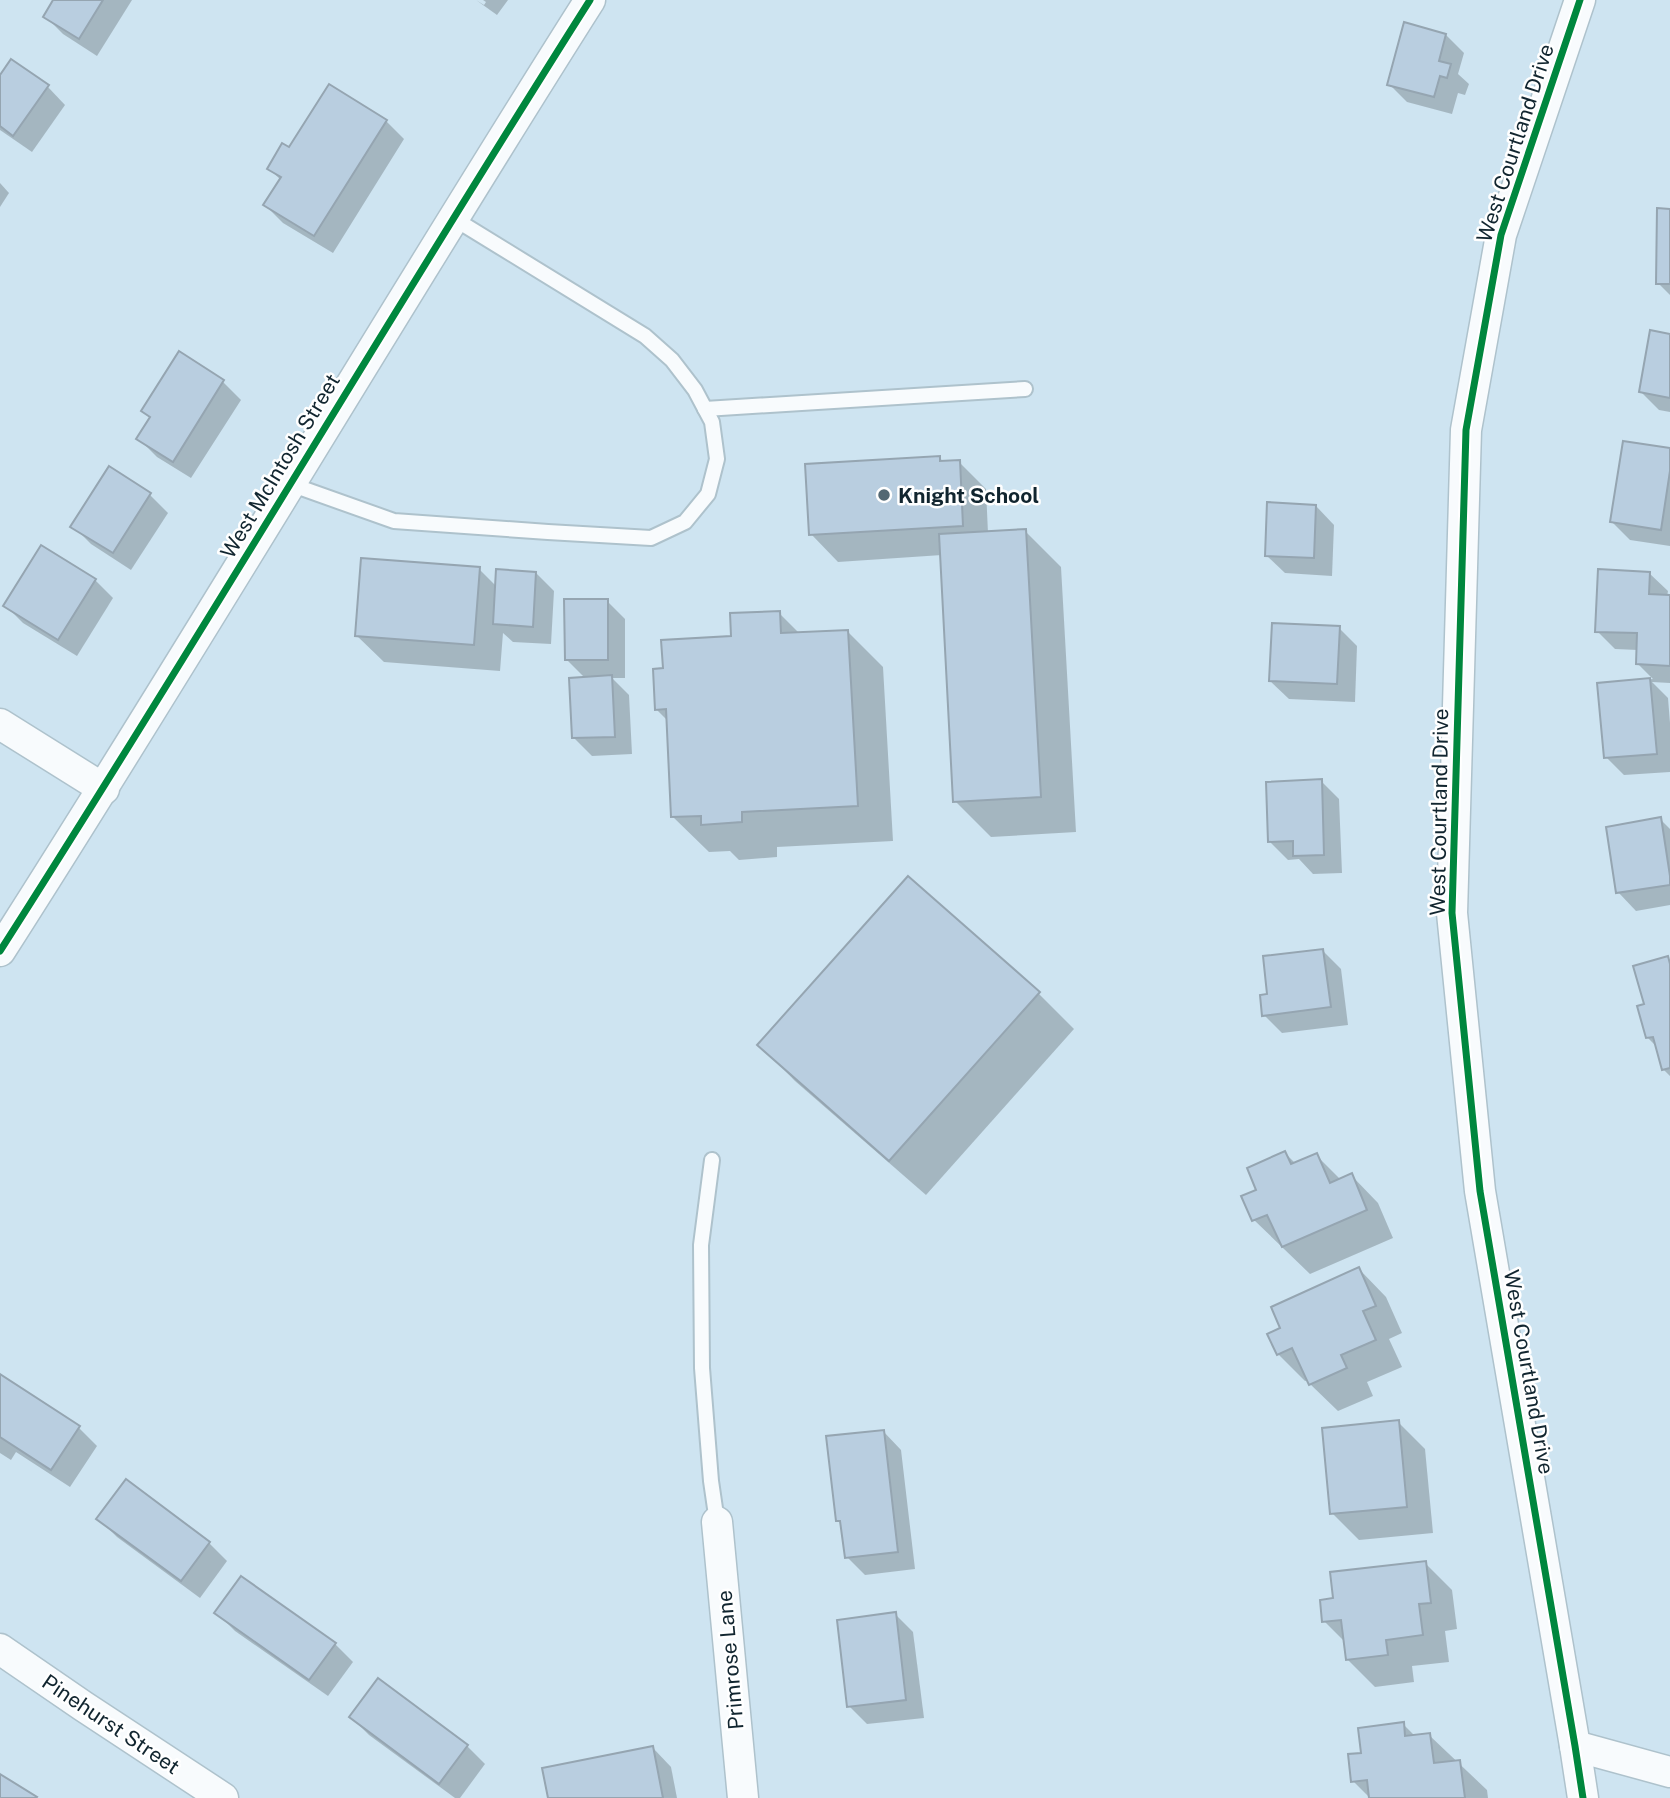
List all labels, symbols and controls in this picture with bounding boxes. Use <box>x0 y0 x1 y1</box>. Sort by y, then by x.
street label: West Courtland Drive <box>1471 41 1559 245</box>
street label: West McIntosh Street <box>215 369 345 563</box>
place label: Knight School <box>898 483 1039 508</box>
marker: Knight School <box>876 487 892 503</box>
street label: West Courtland Drive <box>1425 708 1453 916</box>
street label: West Courtland Drive <box>1499 1268 1559 1476</box>
street label: Primrose Lane <box>711 1589 749 1731</box>
street label: Pinehurst Street <box>38 1669 184 1779</box>

